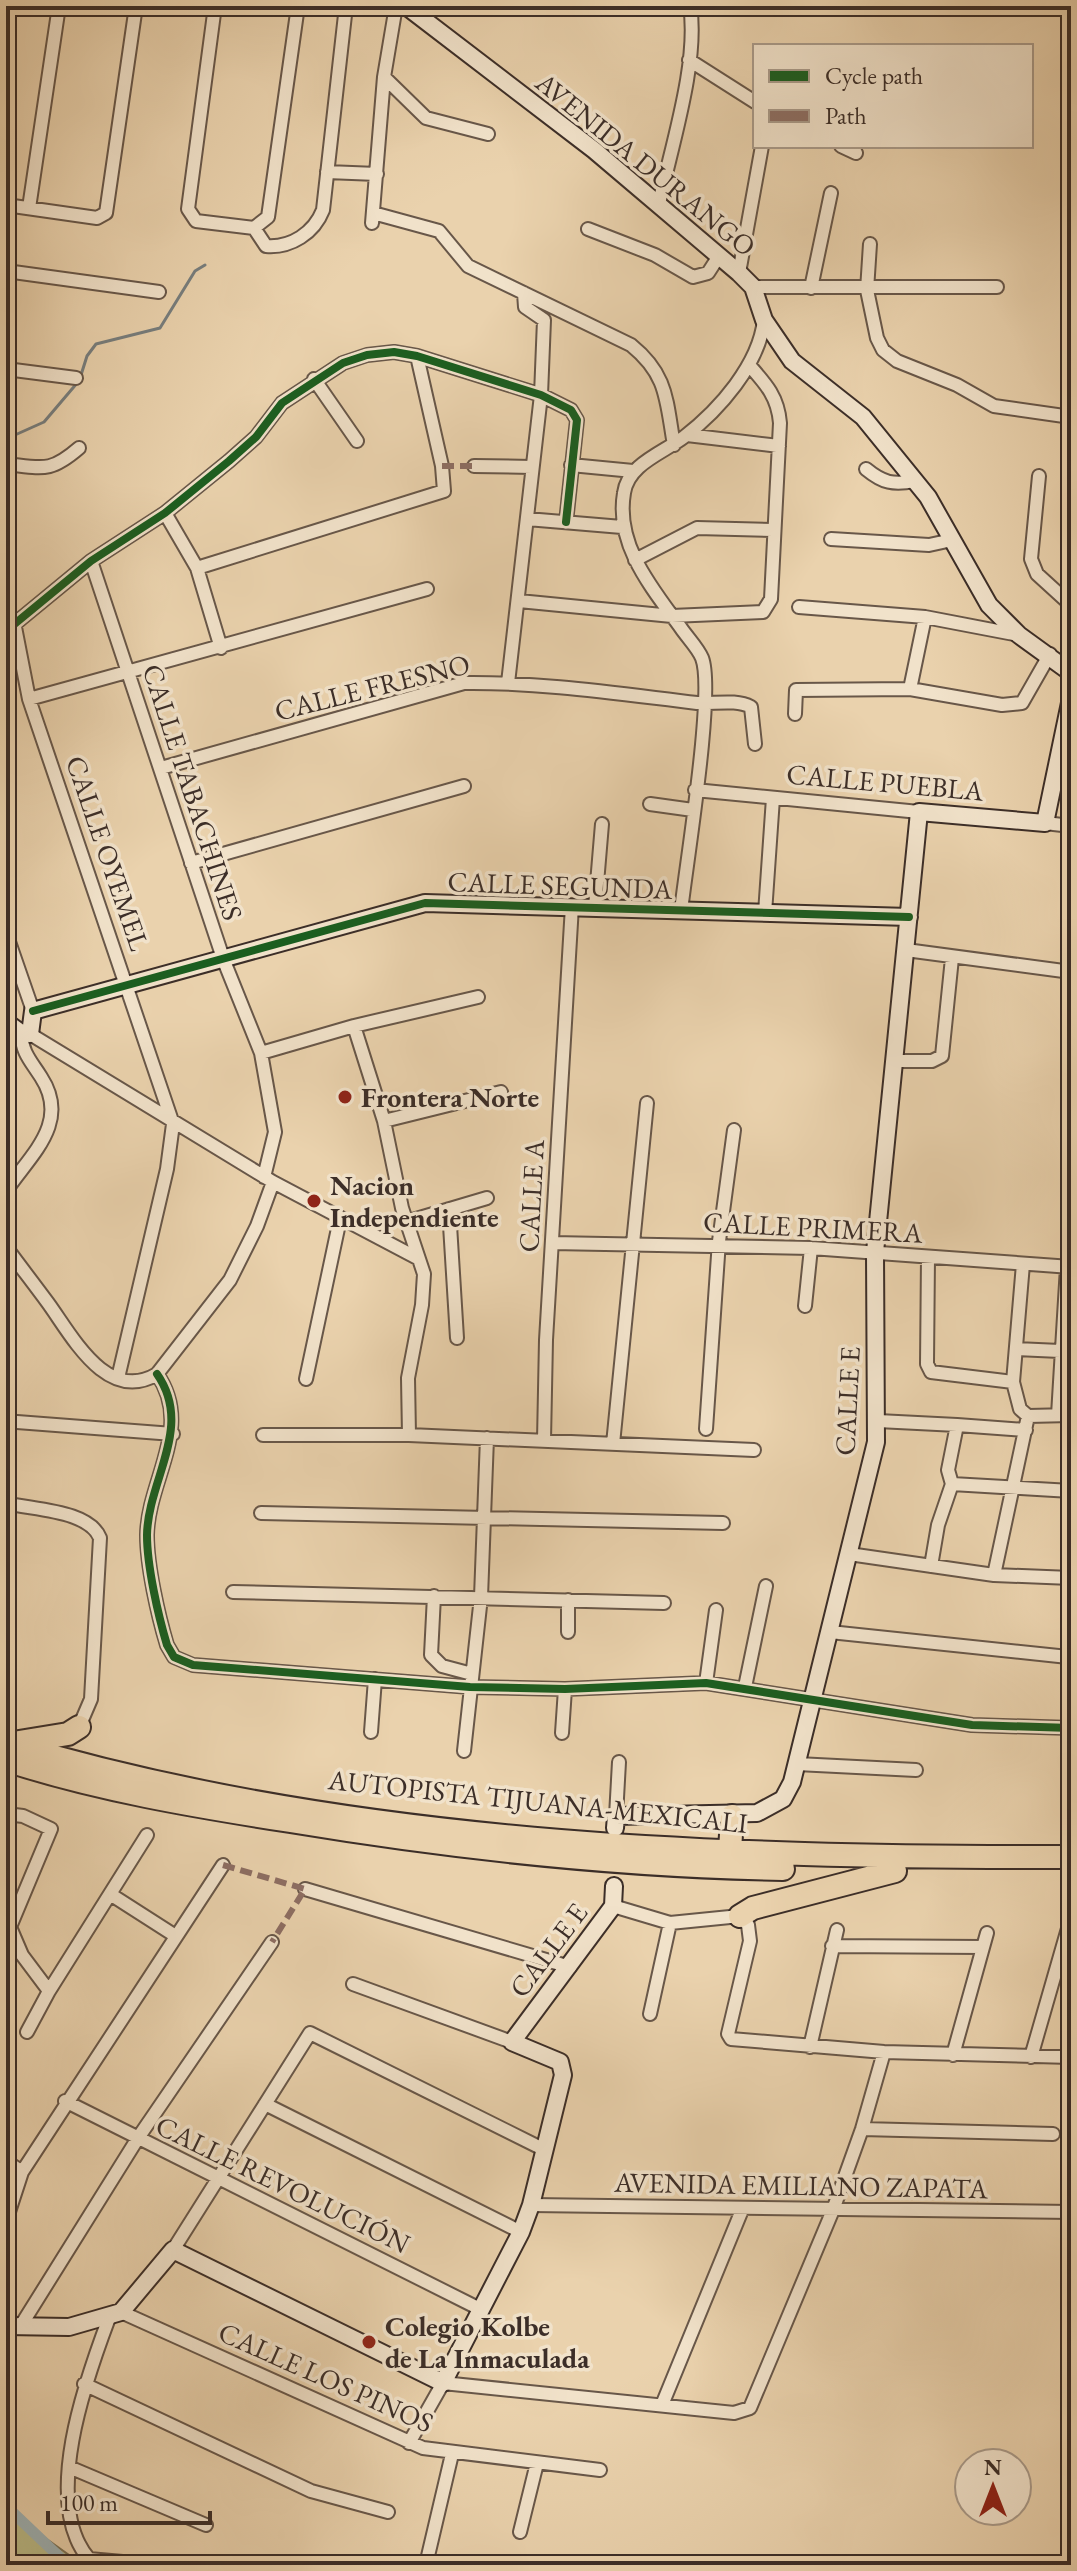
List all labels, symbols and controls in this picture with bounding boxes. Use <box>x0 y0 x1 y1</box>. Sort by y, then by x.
legend <box>753 44 1033 148</box>
text: Cycle path <box>825 60 923 91</box>
street label: AVENIDA DURANGO <box>528 63 763 264</box>
text: Path <box>825 100 867 131</box>
street label: CALLE FRESNO <box>271 645 473 729</box>
street label: CALLE TABACHINES <box>135 659 251 925</box>
street label: CALLE OYEMEL <box>58 751 158 956</box>
street label: CALLE PUEBLA <box>785 755 986 809</box>
street label: CALLE SEGUNDA <box>447 863 674 907</box>
place label: Frontera Norte <box>361 1079 539 1115</box>
marker: Frontera Norte <box>336 1088 354 1106</box>
street label: CALLE A <box>510 1138 552 1253</box>
place label: Nacion Independiente <box>330 1167 499 1235</box>
marker: Nacion Independiente <box>305 1192 323 1210</box>
street label: CALLE PRIMERA <box>702 1203 924 1251</box>
street label: CALLE E <box>826 1345 868 1456</box>
street label: AUTOPISTA TIJUANA-MEXICALI <box>326 1761 750 1841</box>
street label: CALLE E <box>501 1895 595 2004</box>
street label: CALLE REVOLUCIÓN <box>150 2107 416 2261</box>
street label: AVENIDA EMILIANO ZAPATA <box>613 2164 989 2206</box>
place label: Colegio Kolbe de La Inmaculada <box>385 2308 590 2376</box>
street label: CALLE LOS PINOS <box>213 2314 439 2440</box>
marker: Colegio Kolbe de La Inmaculada <box>360 2333 378 2351</box>
north arrow <box>953 2447 1033 2527</box>
text: N <box>984 2453 1002 2482</box>
scale bar <box>48 2475 210 2525</box>
text: 100 m <box>60 2487 118 2518</box>

